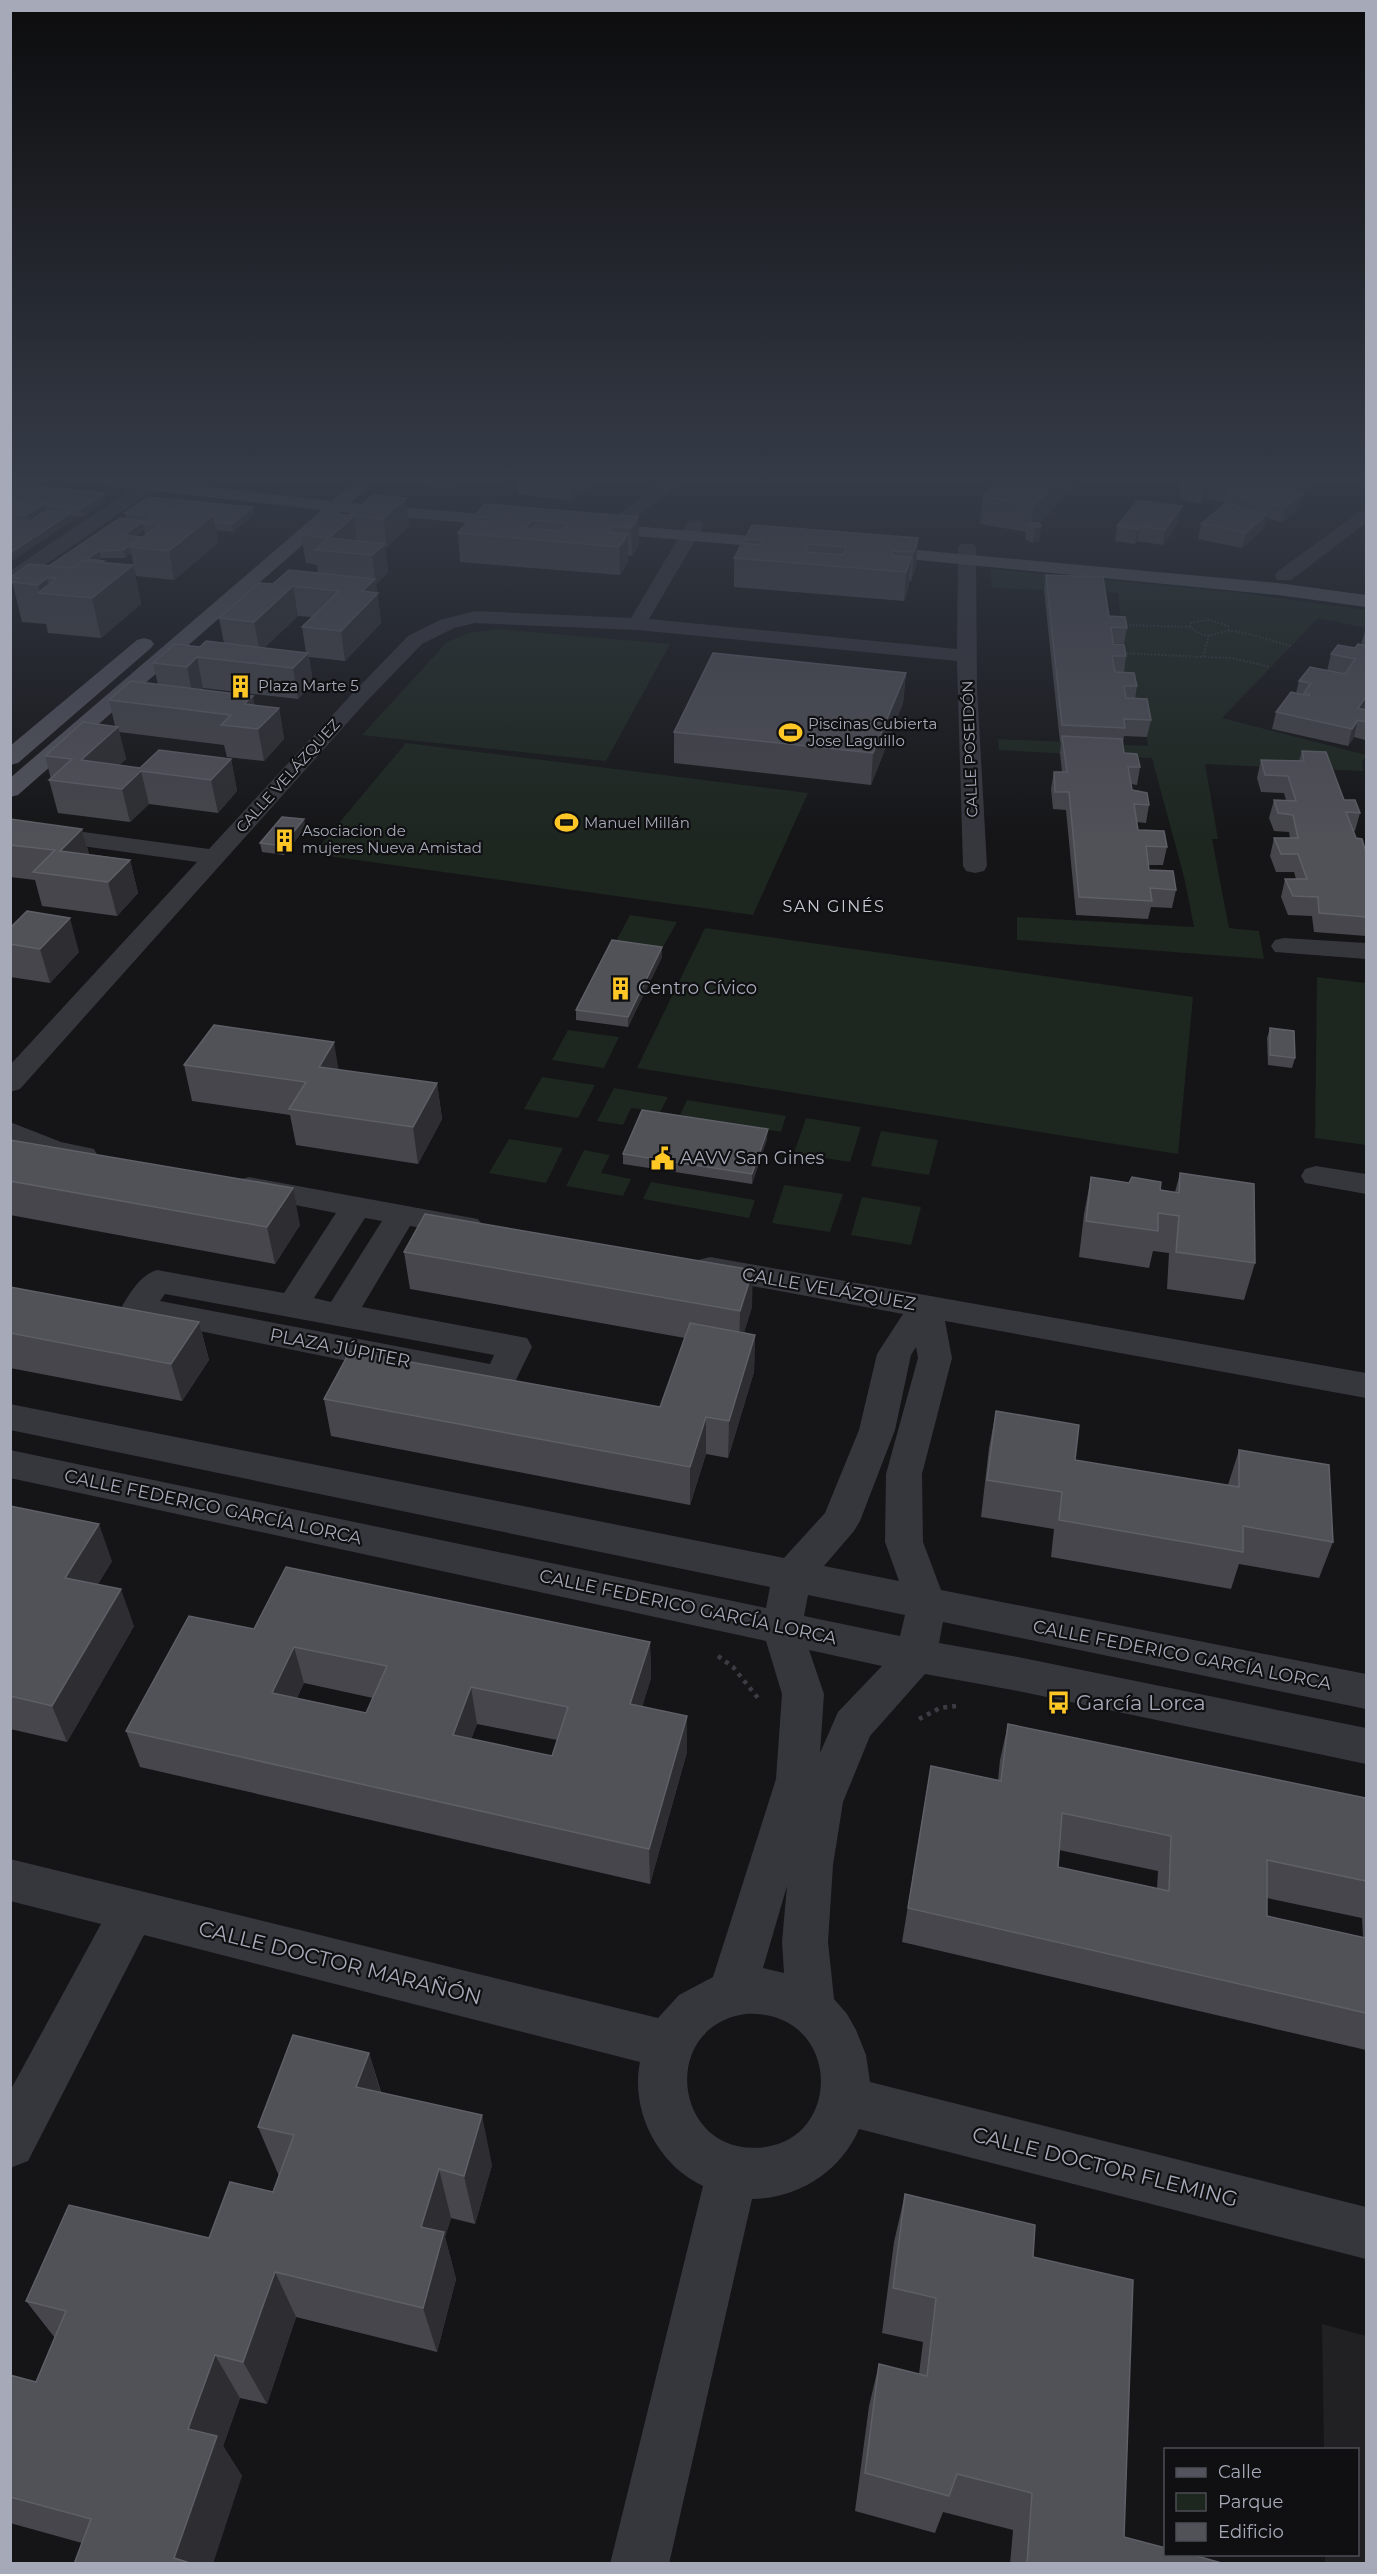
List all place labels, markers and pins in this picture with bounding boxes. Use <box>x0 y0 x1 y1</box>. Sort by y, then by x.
building icon: Plaza Marte 5 <box>227 673 253 699</box>
place label: Plaza Marte 5 <box>258 676 359 695</box>
place label: Piscinas Cubierta Jose Laguillo <box>807 714 937 750</box>
sports icon: Piscinas Cubierta Jose Laguillo <box>777 720 803 746</box>
sports icon: Manuel Millán <box>553 810 579 836</box>
place label: Manuel Millán <box>584 813 690 832</box>
place label: Asociacion de mujeres Nueva Amistad <box>302 821 482 857</box>
building icon: Asociacion de mujeres Nueva Amistad <box>271 827 297 853</box>
building icon: Centro Cívico <box>607 975 633 1001</box>
place label: Centro Cívico <box>638 977 757 999</box>
public building icon: AAVV San Gines <box>649 1145 675 1171</box>
place label: AAVV San Gines <box>680 1147 825 1169</box>
bus stop icon: García Lorca <box>1045 1690 1071 1716</box>
place label: García Lorca <box>1076 1690 1206 1715</box>

